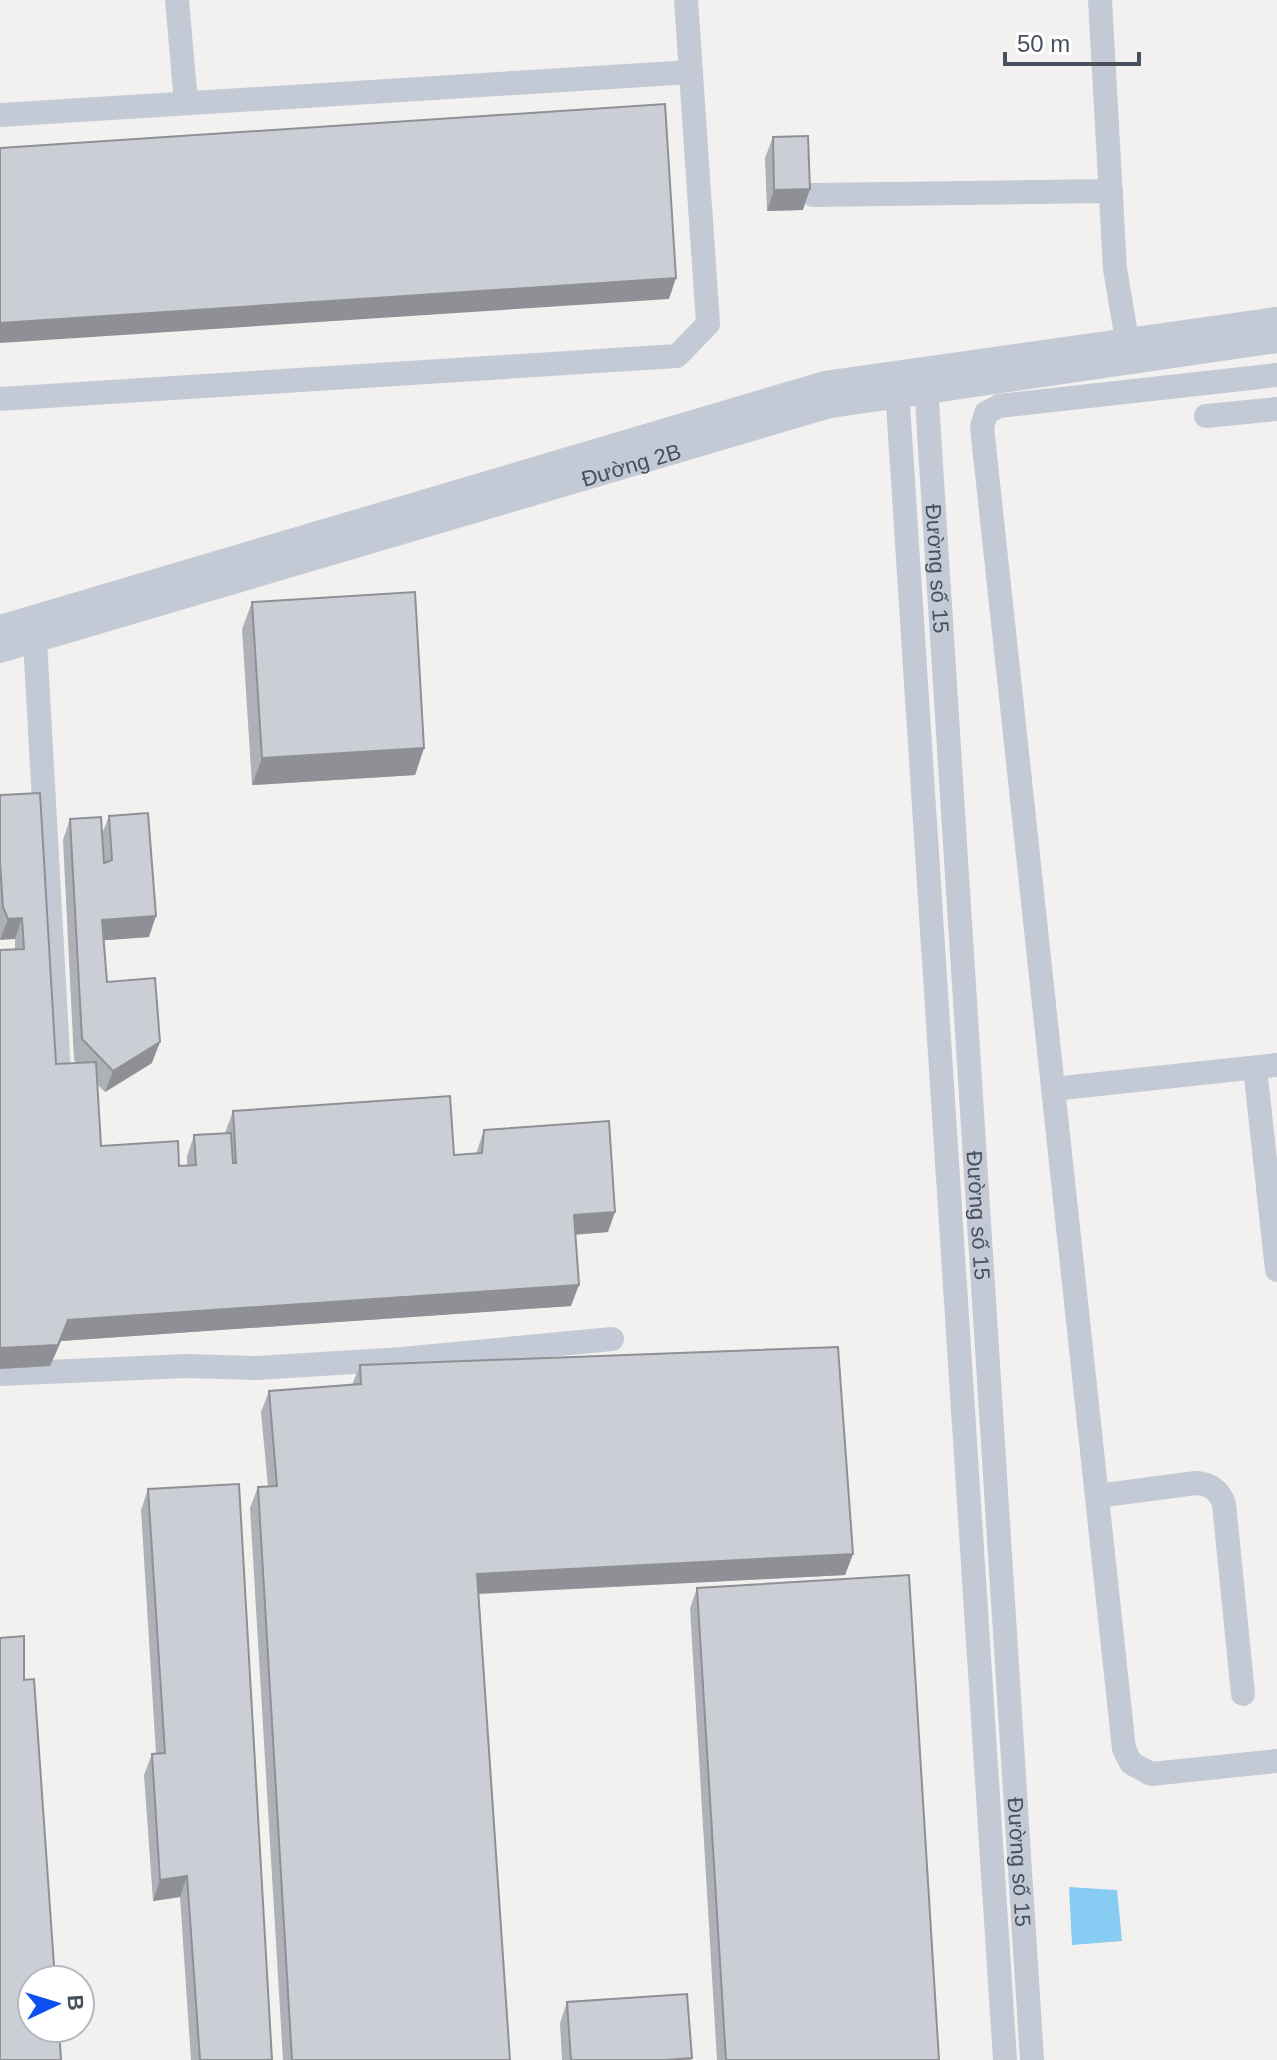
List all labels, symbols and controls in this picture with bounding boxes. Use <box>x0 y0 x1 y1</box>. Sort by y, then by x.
scale bar <box>1005 16 1139 66</box>
text: 50 m <box>1017 30 1070 57</box>
street label: Đường 2B <box>578 438 684 491</box>
street label: Đường số 15 <box>921 503 954 634</box>
street label: Đường số 15 <box>962 1150 995 1281</box>
street label: Đường số 15 <box>1003 1797 1036 1927</box>
north arrow <box>16 1964 96 2044</box>
text: B <box>62 1994 88 2011</box>

